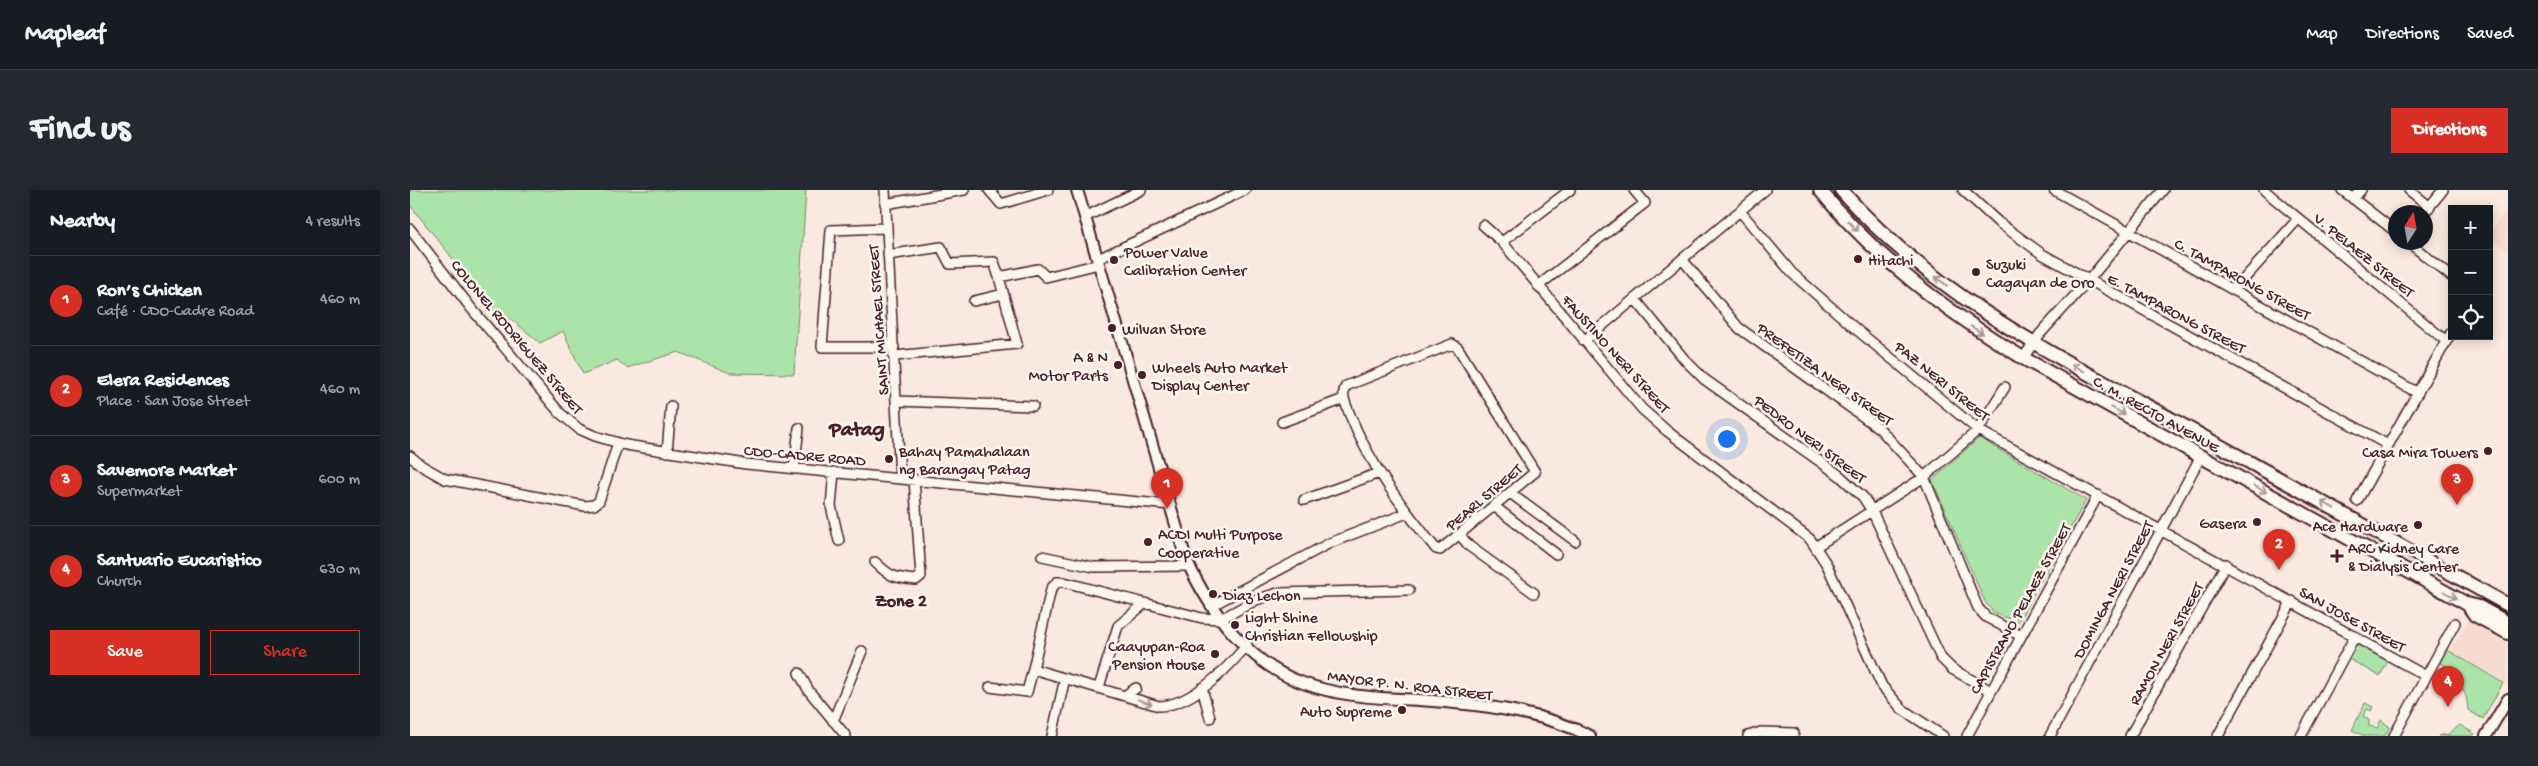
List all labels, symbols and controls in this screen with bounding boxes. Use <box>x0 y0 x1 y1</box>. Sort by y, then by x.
text: Mapleaf <box>25 20 105 49</box>
text: Map <box>2306 24 2338 45</box>
text: Directions <box>2366 24 2439 45</box>
text: Saved <box>2467 24 2513 45</box>
button: Directions <box>2391 108 2508 153</box>
text: Find us <box>30 110 130 151</box>
north arrow <box>2388 205 2433 250</box>
map controls <box>2448 205 2493 340</box>
button: + <box>2448 205 2493 250</box>
text: Nearby <box>50 210 115 235</box>
street label: V. PELAEZ STREET <box>2308 210 2418 304</box>
text: 4 results <box>305 213 360 232</box>
one-way arrow <box>1846 220 1859 232</box>
street label: C. TAMPARONG STREET <box>2170 236 2313 327</box>
street label: SAINT MICHAEL STREET <box>866 243 895 396</box>
place label: Power Valve Calibration Center <box>1123 245 1248 282</box>
button: − <box>2448 250 2493 295</box>
marker: Hitachi <box>1852 253 1864 265</box>
place label: Hitachi <box>1868 253 1914 272</box>
marker: Power Valve Calibration Center <box>1108 254 1120 266</box>
street label: COLONEL RODRIGUEZ STREET <box>445 257 586 420</box>
place label: Suzuki Cagayan de Oro <box>1986 257 2095 294</box>
marker: Suzuki Cagayan de Oro <box>1970 266 1982 278</box>
street label: E. TAMPARONG STREET <box>2103 271 2249 360</box>
one-way arrow <box>1934 275 1947 286</box>
text: Ron’s Chicken <box>97 280 202 303</box>
text: 1 <box>63 291 69 310</box>
text: 460 m <box>320 291 360 310</box>
street label: FAUSTINO NERI STREET <box>1556 292 1673 419</box>
button: locate <box>2448 295 2493 340</box>
text: Café · CDO-Cadre Road <box>97 303 254 322</box>
street label: PREFETIZA NERI STREET <box>1751 320 1896 432</box>
marker: Wilvan Store <box>1106 322 1118 334</box>
place label: Wilvan Store <box>1122 322 1207 341</box>
one-way arrow <box>1970 325 1984 335</box>
street label: PAZ NERI STREET <box>1889 338 1993 427</box>
place label: A & N Motor Parts <box>1029 350 1109 387</box>
marker: A & N Motor Parts <box>1112 359 1124 371</box>
place label: Wheels Auto Market Display Center <box>1151 360 1289 397</box>
one-way arrow <box>2071 362 2085 372</box>
marker: Wheels Auto Market Display Center <box>1136 369 1148 381</box>
text: Elera Residences <box>97 370 229 393</box>
street label: C. M. RECTO AVENUE <box>2089 373 2223 459</box>
text: 2 <box>62 381 70 400</box>
text: 460 m <box>320 381 360 400</box>
street label: PEDRO NERI STREET <box>1748 392 1869 490</box>
text: Place · San Jose Street <box>97 393 250 412</box>
one-way arrow <box>2110 406 2125 416</box>
district label: Patag <box>828 419 885 444</box>
your location <box>1714 426 1740 452</box>
street label: CDO-CADRE ROAD <box>743 443 867 472</box>
place label: Bahay Pamahalaan ng Barangay Patag <box>898 444 1031 481</box>
place label: Casa Mira Towers <box>2362 445 2479 464</box>
marker: Casa Mira Towers <box>2482 445 2494 457</box>
marker: Bahay Pamahalaan ng Barangay Patag <box>883 453 895 465</box>
text: Savemore Market <box>97 460 235 483</box>
street label: PEARL STREET <box>1442 461 1528 537</box>
pin: 3 <box>2441 464 2473 505</box>
pin: 1 <box>1151 468 1183 509</box>
text: 3 <box>62 471 70 490</box>
text: 600 m <box>319 471 360 490</box>
text: Supermarket <box>97 483 182 502</box>
one-way arrow <box>2253 484 2268 494</box>
one-way arrow <box>2321 499 2335 509</box>
place label: Gasera <box>2199 516 2248 535</box>
marker: Gasera <box>2251 516 2263 528</box>
street label: DOMINGA NERI STREET <box>2070 518 2160 664</box>
place label: Ace Hardware <box>2313 519 2409 538</box>
marker: Ace Hardware <box>2412 519 2424 531</box>
street label: CAPISTRANO PELAEZ STREET <box>1967 520 2077 698</box>
place label: ACDI Multi Purpose Cooperative <box>1158 527 1283 564</box>
pin: 2 <box>2263 529 2295 570</box>
marker: ACDI Multi Purpose Cooperative <box>1142 536 1154 548</box>
place label: ARC Kidney Care & Dialysis Center <box>2348 541 2460 578</box>
marker: ARC Kidney Care & Dialysis Center <box>2330 549 2344 563</box>
text: Santuario Eucaristico <box>97 550 262 573</box>
text: 4 <box>62 561 70 580</box>
text: 630 m <box>319 561 360 580</box>
text: Church <box>97 573 141 592</box>
street label: RAMON NERI STREET <box>2126 579 2210 709</box>
street label: SAN JOSE STREET <box>2295 584 2408 658</box>
marker: Diaz Lechon <box>1207 588 1219 600</box>
place label: Diaz Lechon <box>1222 588 1301 607</box>
one-way arrow <box>2442 590 2457 600</box>
district label: Zone 2 <box>875 592 927 613</box>
place label: Light Shine Christian Fellowship <box>1245 610 1378 647</box>
marker: Light Shine Christian Fellowship <box>1229 619 1241 631</box>
button: Save <box>50 630 200 675</box>
button: Share <box>210 630 360 675</box>
place label: Caayupan-Roa Pension House <box>1108 639 1206 676</box>
marker: Caayupan-Roa Pension House <box>1209 648 1221 660</box>
pin: 4 <box>2432 666 2464 707</box>
street label: MAYOR P. N. ROA STREET <box>1326 668 1494 707</box>
one-way arrow <box>1137 697 1153 707</box>
place label: Auto Supreme <box>1300 704 1393 723</box>
marker: Auto Supreme <box>1396 704 1408 716</box>

